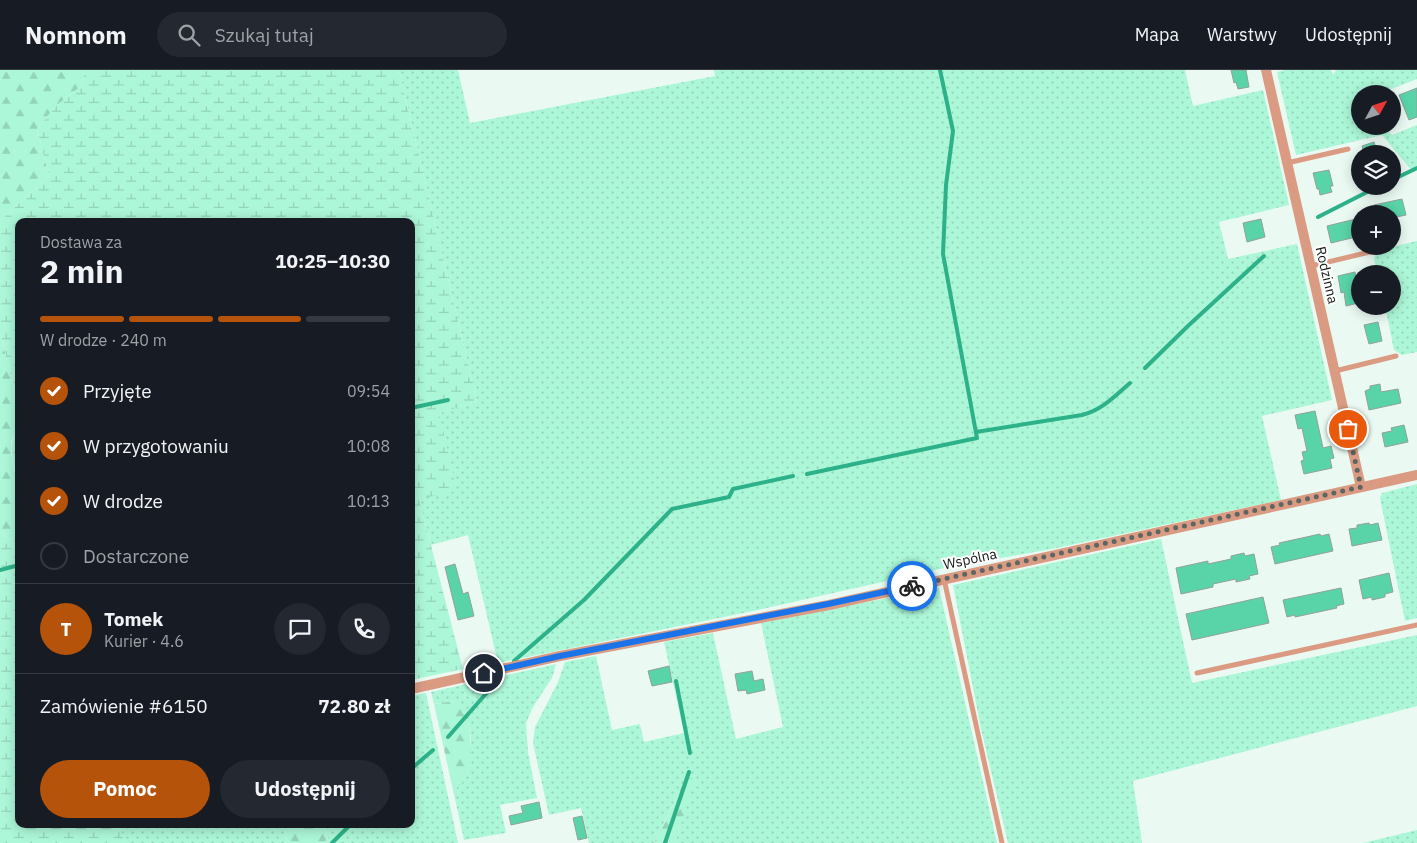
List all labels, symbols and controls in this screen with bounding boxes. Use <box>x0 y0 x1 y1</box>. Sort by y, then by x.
search box <box>157 12 507 57</box>
text: Nomnom <box>25 19 127 51</box>
icon: search <box>175 21 203 49</box>
text: Szukaj tutaj <box>215 23 314 47</box>
text: Mapa <box>1135 23 1179 46</box>
text: Warstwy <box>1207 23 1277 46</box>
text: Udostępnij <box>1305 23 1392 46</box>
north arrow <box>1351 85 1401 135</box>
map controls <box>1351 85 1401 315</box>
button: layers <box>1351 145 1401 195</box>
button: + <box>1351 205 1401 255</box>
text: Dostawa za <box>40 232 122 252</box>
street label: Rodzinna <box>1312 245 1342 306</box>
text: 10:25–10:30 <box>275 249 390 273</box>
text: 2 min <box>40 250 124 292</box>
button: − <box>1351 265 1401 315</box>
text: W drodze · 240 m <box>40 330 167 350</box>
icon: check <box>40 377 68 405</box>
text: Przyjęte <box>83 379 152 403</box>
text: 09:54 <box>347 381 390 401</box>
pin <box>1327 408 1369 450</box>
icon: bag <box>1334 415 1362 443</box>
icon: check <box>40 432 68 460</box>
text: W przygotowaniu <box>83 434 229 458</box>
text: 10:08 <box>347 436 390 456</box>
icon: check <box>40 487 68 515</box>
text: W drodze <box>83 489 163 513</box>
text: 10:13 <box>347 491 390 511</box>
text: Dostarczone <box>83 544 189 568</box>
street label: Wspólna <box>942 544 999 573</box>
courier <box>887 561 937 611</box>
icon: bike <box>898 572 926 600</box>
button: chat <box>274 603 326 655</box>
button: phone <box>338 603 390 655</box>
text: Tomek <box>104 607 163 631</box>
text: T <box>60 617 72 641</box>
text: Kurier · 4.6 <box>104 631 184 651</box>
pin <box>463 652 505 694</box>
icon: home <box>470 659 498 687</box>
text: Zamówienie #6150 <box>40 694 208 718</box>
text: 72.80 zł <box>318 694 390 718</box>
button: Pomoc <box>40 760 210 818</box>
button: Udostępnij <box>220 760 390 818</box>

